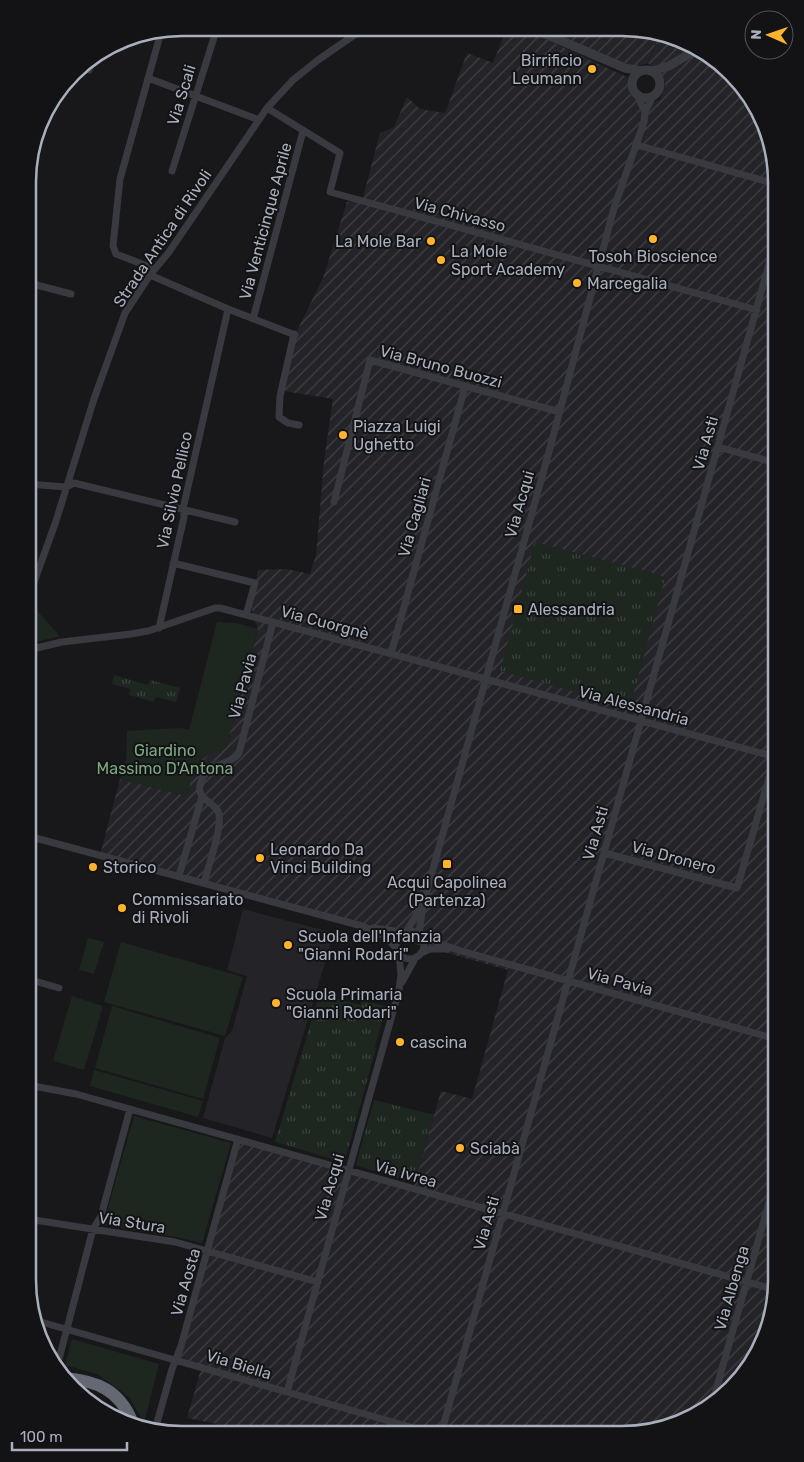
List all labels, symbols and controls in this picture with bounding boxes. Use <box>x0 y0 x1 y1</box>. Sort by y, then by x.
north arrow <box>744 10 794 60</box>
text: N <box>748 29 765 40</box>
place label: Birrificio Leumann <box>512 51 582 88</box>
street label: Via Scali <box>163 63 200 128</box>
marker: Birrificio Leumann <box>586 63 598 75</box>
street label: Via Venticinque Aprile <box>235 140 296 302</box>
street label: Strada Antica di Rivoli <box>109 166 216 311</box>
street label: Via Chivasso <box>412 193 508 236</box>
place label: La Mole Bar <box>335 232 421 251</box>
marker: Tosoh Bioscience <box>647 233 659 245</box>
marker: La Mole Bar <box>425 235 437 247</box>
place label: La Mole Sport Academy <box>451 242 565 279</box>
place label: Tosoh Bioscience <box>589 247 718 266</box>
marker: La Mole Sport Academy <box>435 254 447 266</box>
place label: Marcegalia <box>587 274 667 293</box>
marker: Marcegalia <box>571 277 583 289</box>
street label: Via Bruno Buozzi <box>378 341 504 392</box>
street label: Via Asti <box>689 414 722 472</box>
place label: Piazza Luigi Ughetto <box>353 417 441 454</box>
marker: Piazza Luigi Ughetto <box>337 429 349 441</box>
street label: Via Silvio Pellico <box>153 430 196 550</box>
street label: Via Acqui <box>501 468 538 540</box>
street label: Via Cagliari <box>394 475 435 559</box>
place label: Alessandria <box>528 600 615 619</box>
street label: Via Cuorgnè <box>279 602 371 643</box>
marker: Alessandria <box>512 603 524 615</box>
street label: Via Pavia <box>225 651 260 721</box>
street label: Via Alessandria <box>577 682 691 729</box>
park label: Giardino Massimo D'Antona <box>97 741 233 778</box>
street label: Via Asti <box>579 804 612 862</box>
street label: Via Dronero <box>629 837 718 878</box>
place label: Leonardo Da Vinci Building <box>270 840 371 877</box>
marker: Leonardo Da Vinci Building <box>254 852 266 864</box>
place label: Storico <box>103 858 156 877</box>
marker: Acqui Capolinea (Partenza) <box>441 858 453 870</box>
marker: Storico <box>87 861 99 873</box>
place label: Acqui Capolinea (Partenza) <box>387 873 507 910</box>
place label: Commissariato di Rivoli <box>132 890 243 927</box>
marker: Commissariato di Rivoli <box>116 902 128 914</box>
place label: Scuola dell'Infanzia "Gianni Rodari" <box>298 927 441 964</box>
marker: Scuola dell'Infanzia "Gianni Rodari" <box>282 939 294 951</box>
street label: Via Pavia <box>585 964 655 999</box>
place label: Scuola Primaria "Gianni Rodari" <box>286 985 402 1022</box>
marker: Scuola Primaria "Gianni Rodari" <box>270 997 282 1009</box>
place label: cascina <box>410 1033 467 1052</box>
marker: cascina <box>394 1036 406 1048</box>
place label: Sciabà <box>470 1139 520 1158</box>
marker: Sciabà <box>454 1142 466 1154</box>
street label: Via Acqui <box>311 1151 348 1223</box>
street label: Via Ivrea <box>372 1156 439 1191</box>
street label: Via Asti <box>470 1194 503 1252</box>
street label: Via Stura <box>97 1208 167 1237</box>
street label: Via Albenga <box>710 1243 753 1333</box>
street label: Via Aosta <box>167 1246 204 1318</box>
street label: Via Biella <box>204 1346 274 1383</box>
scale bar <box>12 1420 128 1452</box>
text: 100 m <box>20 1428 62 1446</box>

